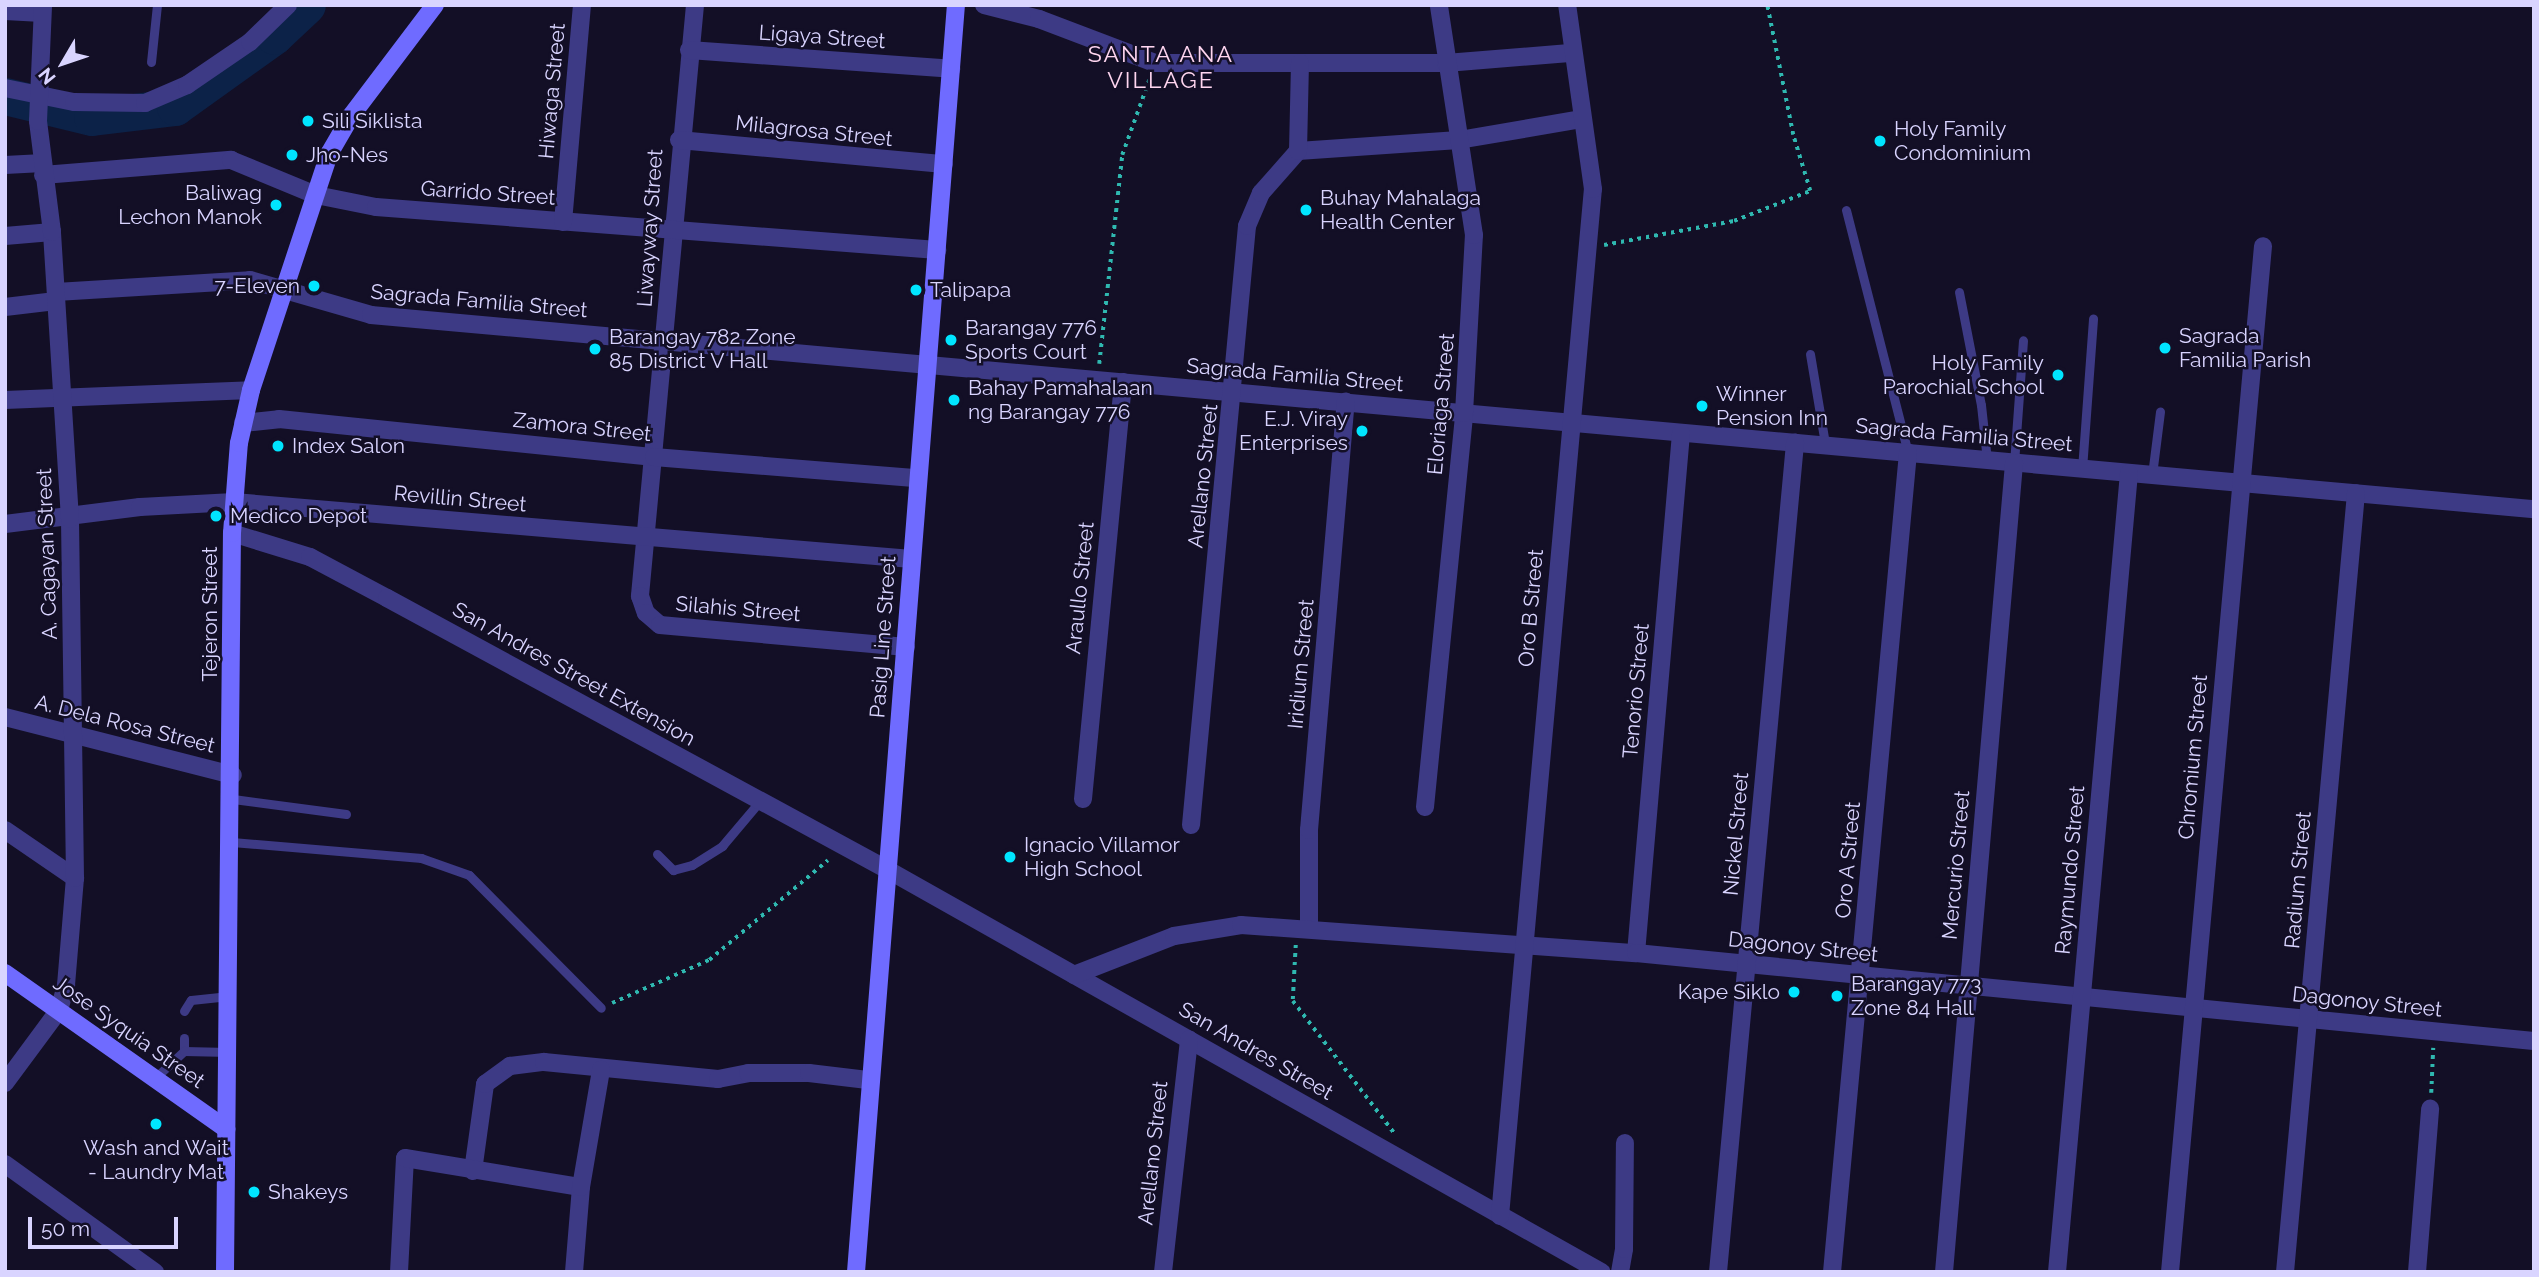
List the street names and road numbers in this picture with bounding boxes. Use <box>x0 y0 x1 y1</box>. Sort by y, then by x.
street label: Ligaya Street <box>758 20 886 54</box>
street label: Hiwaga Street <box>534 22 570 160</box>
street label: Milagrosa Street <box>734 110 894 152</box>
street label: Liwayway Street <box>632 148 668 308</box>
street label: Garrido Street <box>420 176 556 210</box>
street label: Sagrada Familia Street <box>370 279 588 323</box>
street label: Eloriaga Street <box>1422 332 1460 476</box>
street label: Sagrada Familia Street <box>1186 353 1404 397</box>
street label: Arellano Street <box>1183 403 1223 549</box>
street label: Zamora Street <box>512 407 652 447</box>
street label: Sagrada Familia Street <box>1855 413 2073 457</box>
street label: A. Cagayan Street <box>31 468 63 640</box>
street label: Revillin Street <box>393 481 527 517</box>
street label: Araullo Street <box>1061 521 1099 655</box>
street label: Tejeron Street <box>197 546 223 682</box>
street label: Oro B Street <box>1513 548 1549 668</box>
street label: Pasig Line Street <box>865 555 901 719</box>
street label: Silahis Street <box>675 591 801 627</box>
street label: San Andres Street Extension <box>448 597 700 751</box>
street label: Iridium Street <box>1283 598 1319 730</box>
street label: Tenorio Street <box>1618 622 1654 760</box>
street label: Chromium Street <box>2173 674 2213 840</box>
street label: A. Dela Rosa Street <box>32 689 218 759</box>
street label: Nickel Street <box>1718 771 1754 897</box>
street label: Raymundo Street <box>2050 785 2090 955</box>
street label: Mercurio Street <box>1937 789 1975 941</box>
street label: Oro A Street <box>1830 800 1866 920</box>
street label: Radium Street <box>2279 810 2317 950</box>
street label: Dagonoy Street <box>1727 927 1879 967</box>
street label: Jose Syquia Street <box>49 970 209 1094</box>
street label: Dagonoy Street <box>2291 982 2443 1022</box>
street label: San Andres Street <box>1174 996 1338 1106</box>
street label: Arellano Street <box>1133 1080 1173 1226</box>

